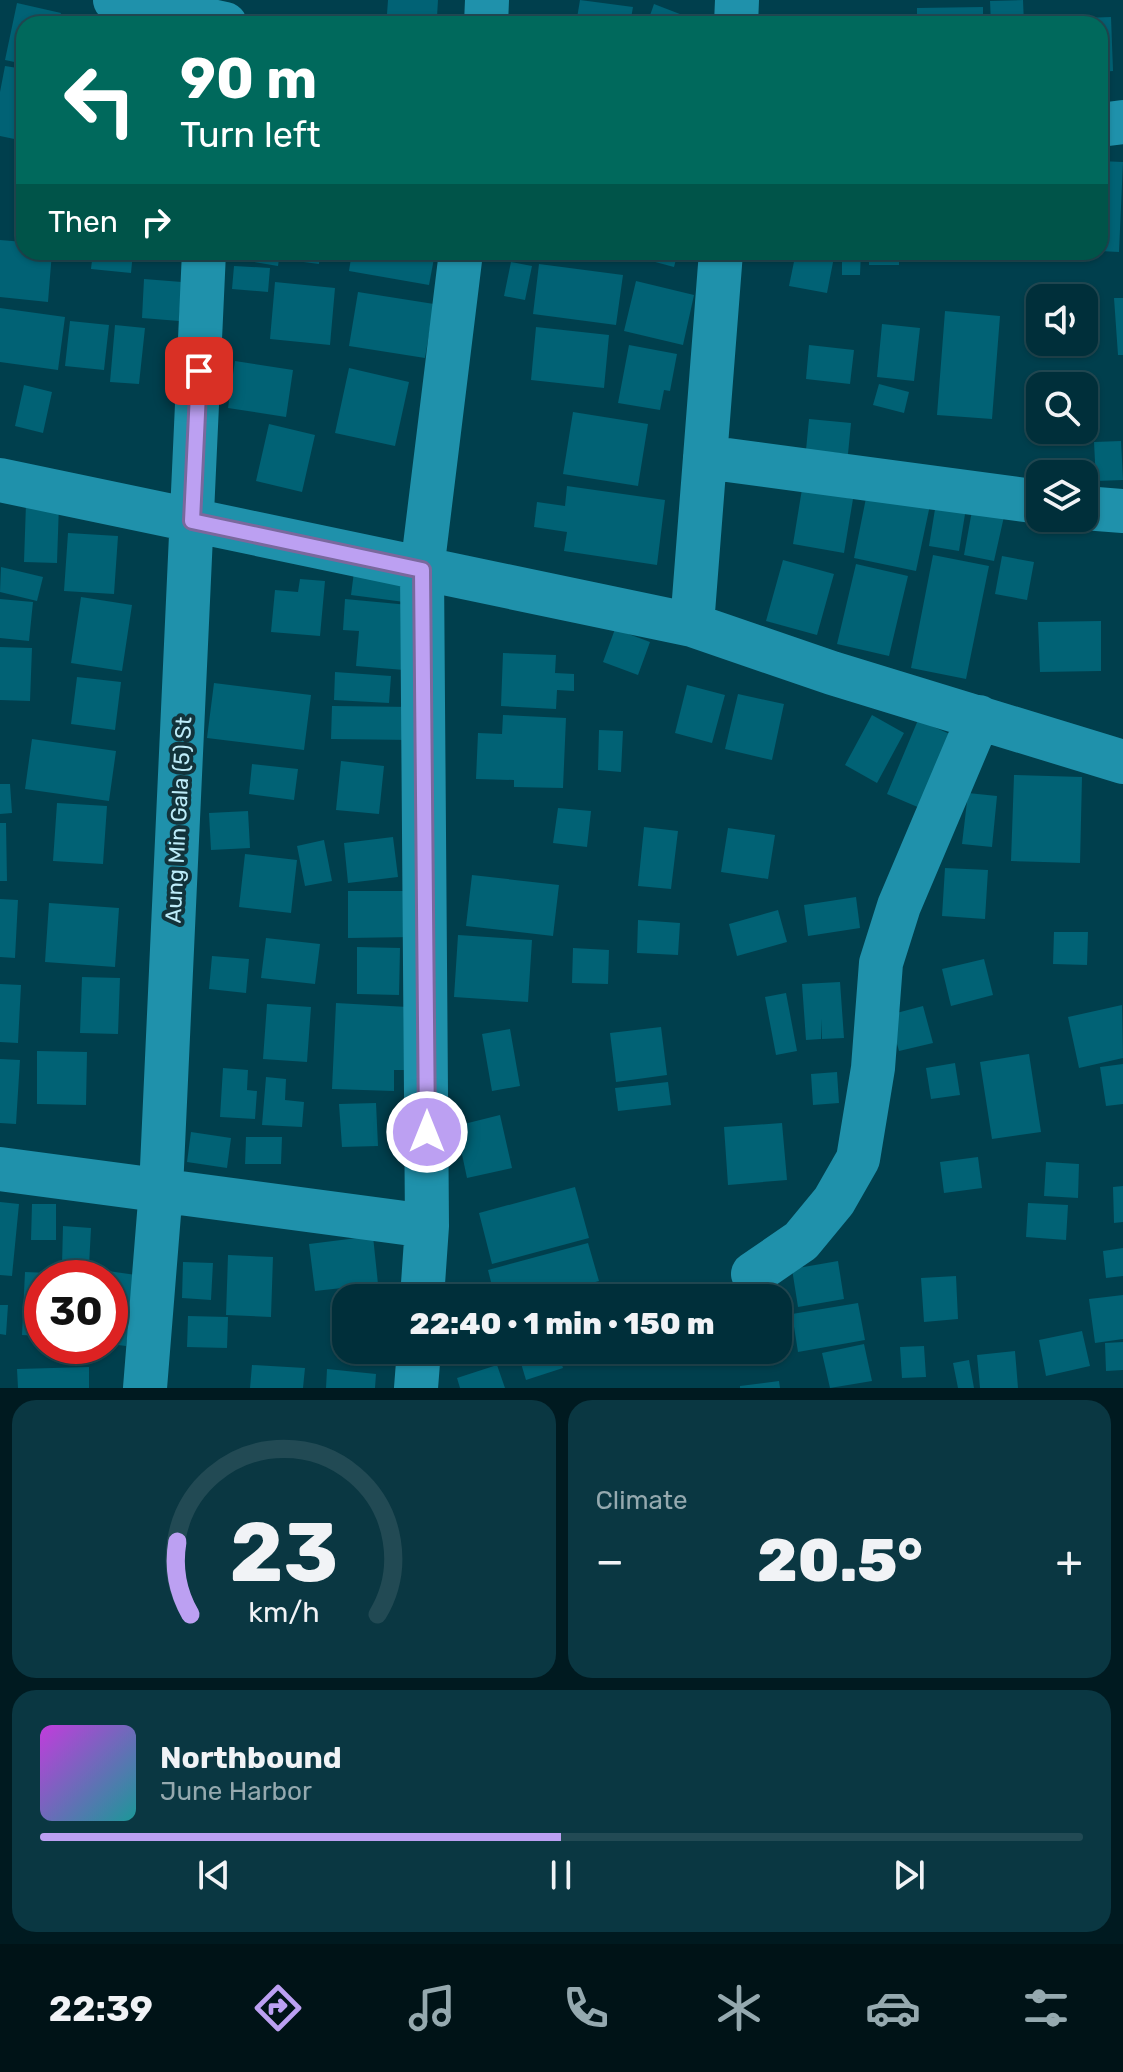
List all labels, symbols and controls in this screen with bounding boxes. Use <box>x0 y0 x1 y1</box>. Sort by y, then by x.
text: 90 m <box>180 46 317 112</box>
icon: left <box>48 48 152 152</box>
text: Turn left <box>180 113 321 156</box>
icon: right <box>134 200 178 244</box>
text: Then <box>48 204 118 240</box>
map controls <box>1026 284 1098 532</box>
button: sound <box>1026 284 1098 356</box>
pin <box>165 337 233 405</box>
icon: arrive <box>177 349 221 393</box>
button: search <box>1026 372 1098 444</box>
button: layers <box>1026 460 1098 532</box>
street label: Aung Min Gala (5) St <box>160 716 197 924</box>
position arrow <box>385 1090 469 1174</box>
speed limit sign: 30 <box>24 1260 128 1364</box>
text: 22:40 · 1 min · 150 m <box>410 1306 714 1342</box>
text: Climate <box>596 1485 688 1516</box>
text: 23 <box>229 1503 338 1602</box>
text: 20.5° <box>757 1525 923 1596</box>
text: − <box>596 1535 624 1587</box>
text: + <box>1056 1535 1083 1587</box>
text: km/h <box>248 1595 319 1629</box>
text: Northbound <box>160 1740 342 1776</box>
text: June Harbor <box>160 1776 312 1807</box>
icon: previous <box>192 1853 236 1897</box>
icon: pause <box>539 1853 583 1897</box>
icon: next <box>887 1853 931 1897</box>
icon: directions <box>250 1980 306 2036</box>
icon: music <box>404 1980 460 2036</box>
icon: phone <box>558 1980 614 2036</box>
icon: climate <box>711 1980 767 2036</box>
icon: car <box>865 1980 921 2036</box>
icon: filters <box>1018 1980 1074 2036</box>
text: 22:39 <box>49 1987 153 2030</box>

